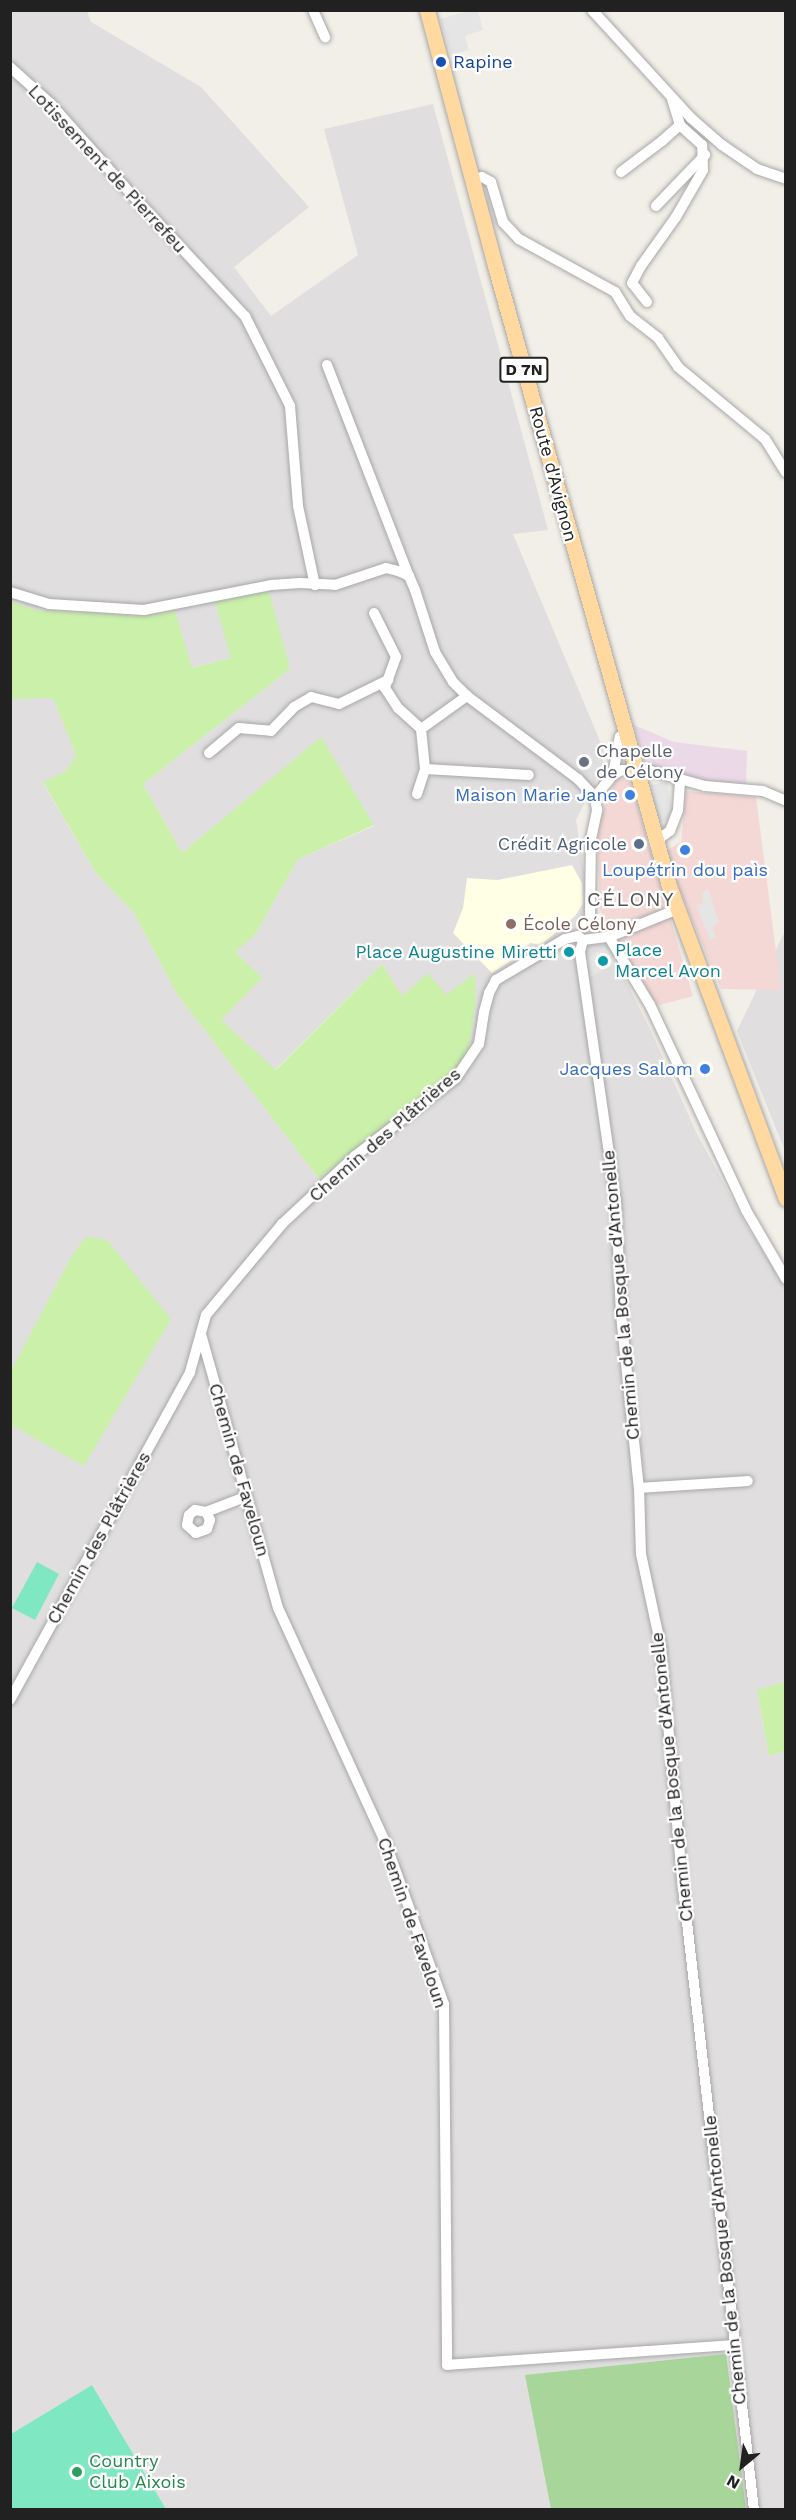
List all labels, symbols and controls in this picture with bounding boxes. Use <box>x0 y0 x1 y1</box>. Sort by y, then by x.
place label: Rapine <box>453 51 513 73</box>
marker: Rapine <box>434 55 448 69</box>
street label: Lotissement de Pierrefeu <box>23 80 191 258</box>
road number: D 7N <box>498 357 550 383</box>
street label: Route d'Avignon <box>525 404 581 544</box>
place label: Chapelle de Célony <box>596 741 683 783</box>
marker: Chapelle de Célony <box>577 755 591 769</box>
place label: Maison Marie Jane <box>455 784 618 806</box>
marker: Maison Marie Jane <box>623 788 637 802</box>
place label: Crédit Agricole <box>497 833 627 855</box>
marker: Crédit Agricole <box>632 837 646 851</box>
marker: Loupétrin dou paìs <box>678 843 692 857</box>
place label: Loupétrin dou paìs <box>602 859 768 881</box>
district label: CÉLONY <box>587 887 675 911</box>
place label: École Célony <box>523 913 636 935</box>
marker: École Célony <box>504 917 518 931</box>
place label: Place Marcel Avon <box>615 940 722 982</box>
place label: Place Augustine Miretti <box>355 941 557 963</box>
marker: Place Augustine Miretti <box>562 945 576 959</box>
marker: Place Marcel Avon <box>596 954 610 968</box>
place label: Jacques Salom <box>559 1058 693 1080</box>
marker: Jacques Salom <box>698 1062 712 1076</box>
street label: Chemin des Plâtrières <box>305 1063 465 1207</box>
street label: Chemin de la Bosque d'Antonelle <box>598 1149 644 1441</box>
street label: Chemin de Faveloun <box>204 1381 274 1559</box>
street label: Chemin des Plâtrières <box>43 1448 155 1628</box>
street label: Chemin de la Bosque d'Antonelle <box>646 1631 698 1923</box>
street label: Chemin de Faveloun <box>373 1835 451 2011</box>
street label: Chemin de la Bosque d'Antonelle <box>699 2114 751 2406</box>
north arrow <box>712 2436 772 2496</box>
place label: Country Club Aixois <box>89 2451 186 2494</box>
marker: Country Club Aixois <box>70 2465 84 2479</box>
text: N <box>723 2471 743 2493</box>

